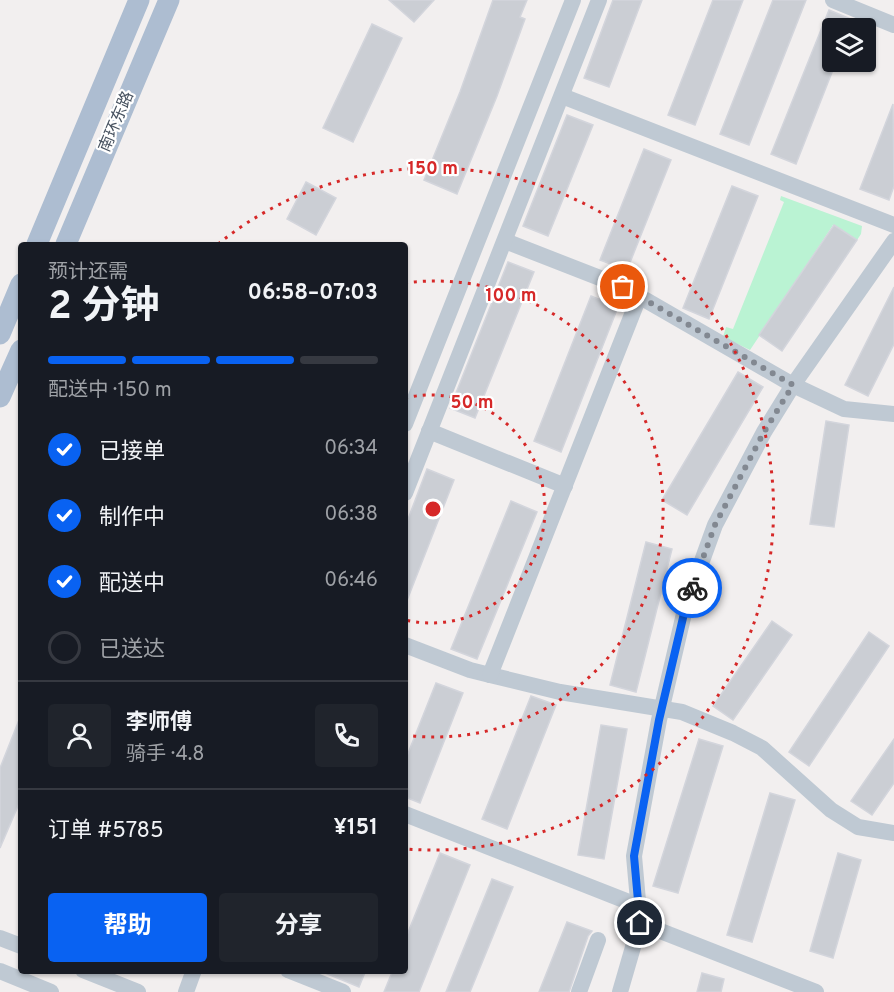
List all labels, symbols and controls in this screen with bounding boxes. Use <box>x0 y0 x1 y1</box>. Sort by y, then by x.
map controls <box>822 18 876 72</box>
button: layers <box>822 18 876 72</box>
street label: 南环东路 <box>95 89 139 155</box>
text: 150 m <box>408 158 458 181</box>
text: 预计还需 <box>48 260 128 286</box>
pin <box>597 261 648 312</box>
icon: bag <box>606 270 639 303</box>
text: 06:58–07:03 <box>248 280 378 307</box>
text: 2 分钟 <box>48 284 160 333</box>
text: 100 m <box>485 285 537 308</box>
text: 配送中 · 150 m <box>48 378 172 404</box>
text: 50 m <box>450 392 494 415</box>
icon: check <box>48 433 81 466</box>
text: 06:34 <box>324 436 378 462</box>
text: 已接单 <box>99 439 165 466</box>
icon: check <box>48 499 81 532</box>
centre of rings <box>423 499 443 519</box>
text: 06:38 <box>324 502 378 528</box>
text: 制作中 <box>99 505 165 532</box>
courier <box>662 558 722 618</box>
icon: check <box>48 565 81 598</box>
text: 06:46 <box>324 568 378 594</box>
text: 配送中 <box>99 571 165 598</box>
icon: bike <box>676 572 709 605</box>
text: 已送达 <box>99 637 165 664</box>
button: person <box>48 704 111 767</box>
button: phone <box>315 704 378 767</box>
text: 李师傅 <box>126 710 192 737</box>
text: 骑手 · 4.8 <box>126 742 205 768</box>
text: ¥151 <box>334 815 378 842</box>
text: 订单 #5785 <box>48 818 164 845</box>
button: 帮助 <box>48 893 207 962</box>
button: 分享 <box>219 893 378 962</box>
pin <box>614 897 665 948</box>
icon: home <box>623 906 656 939</box>

